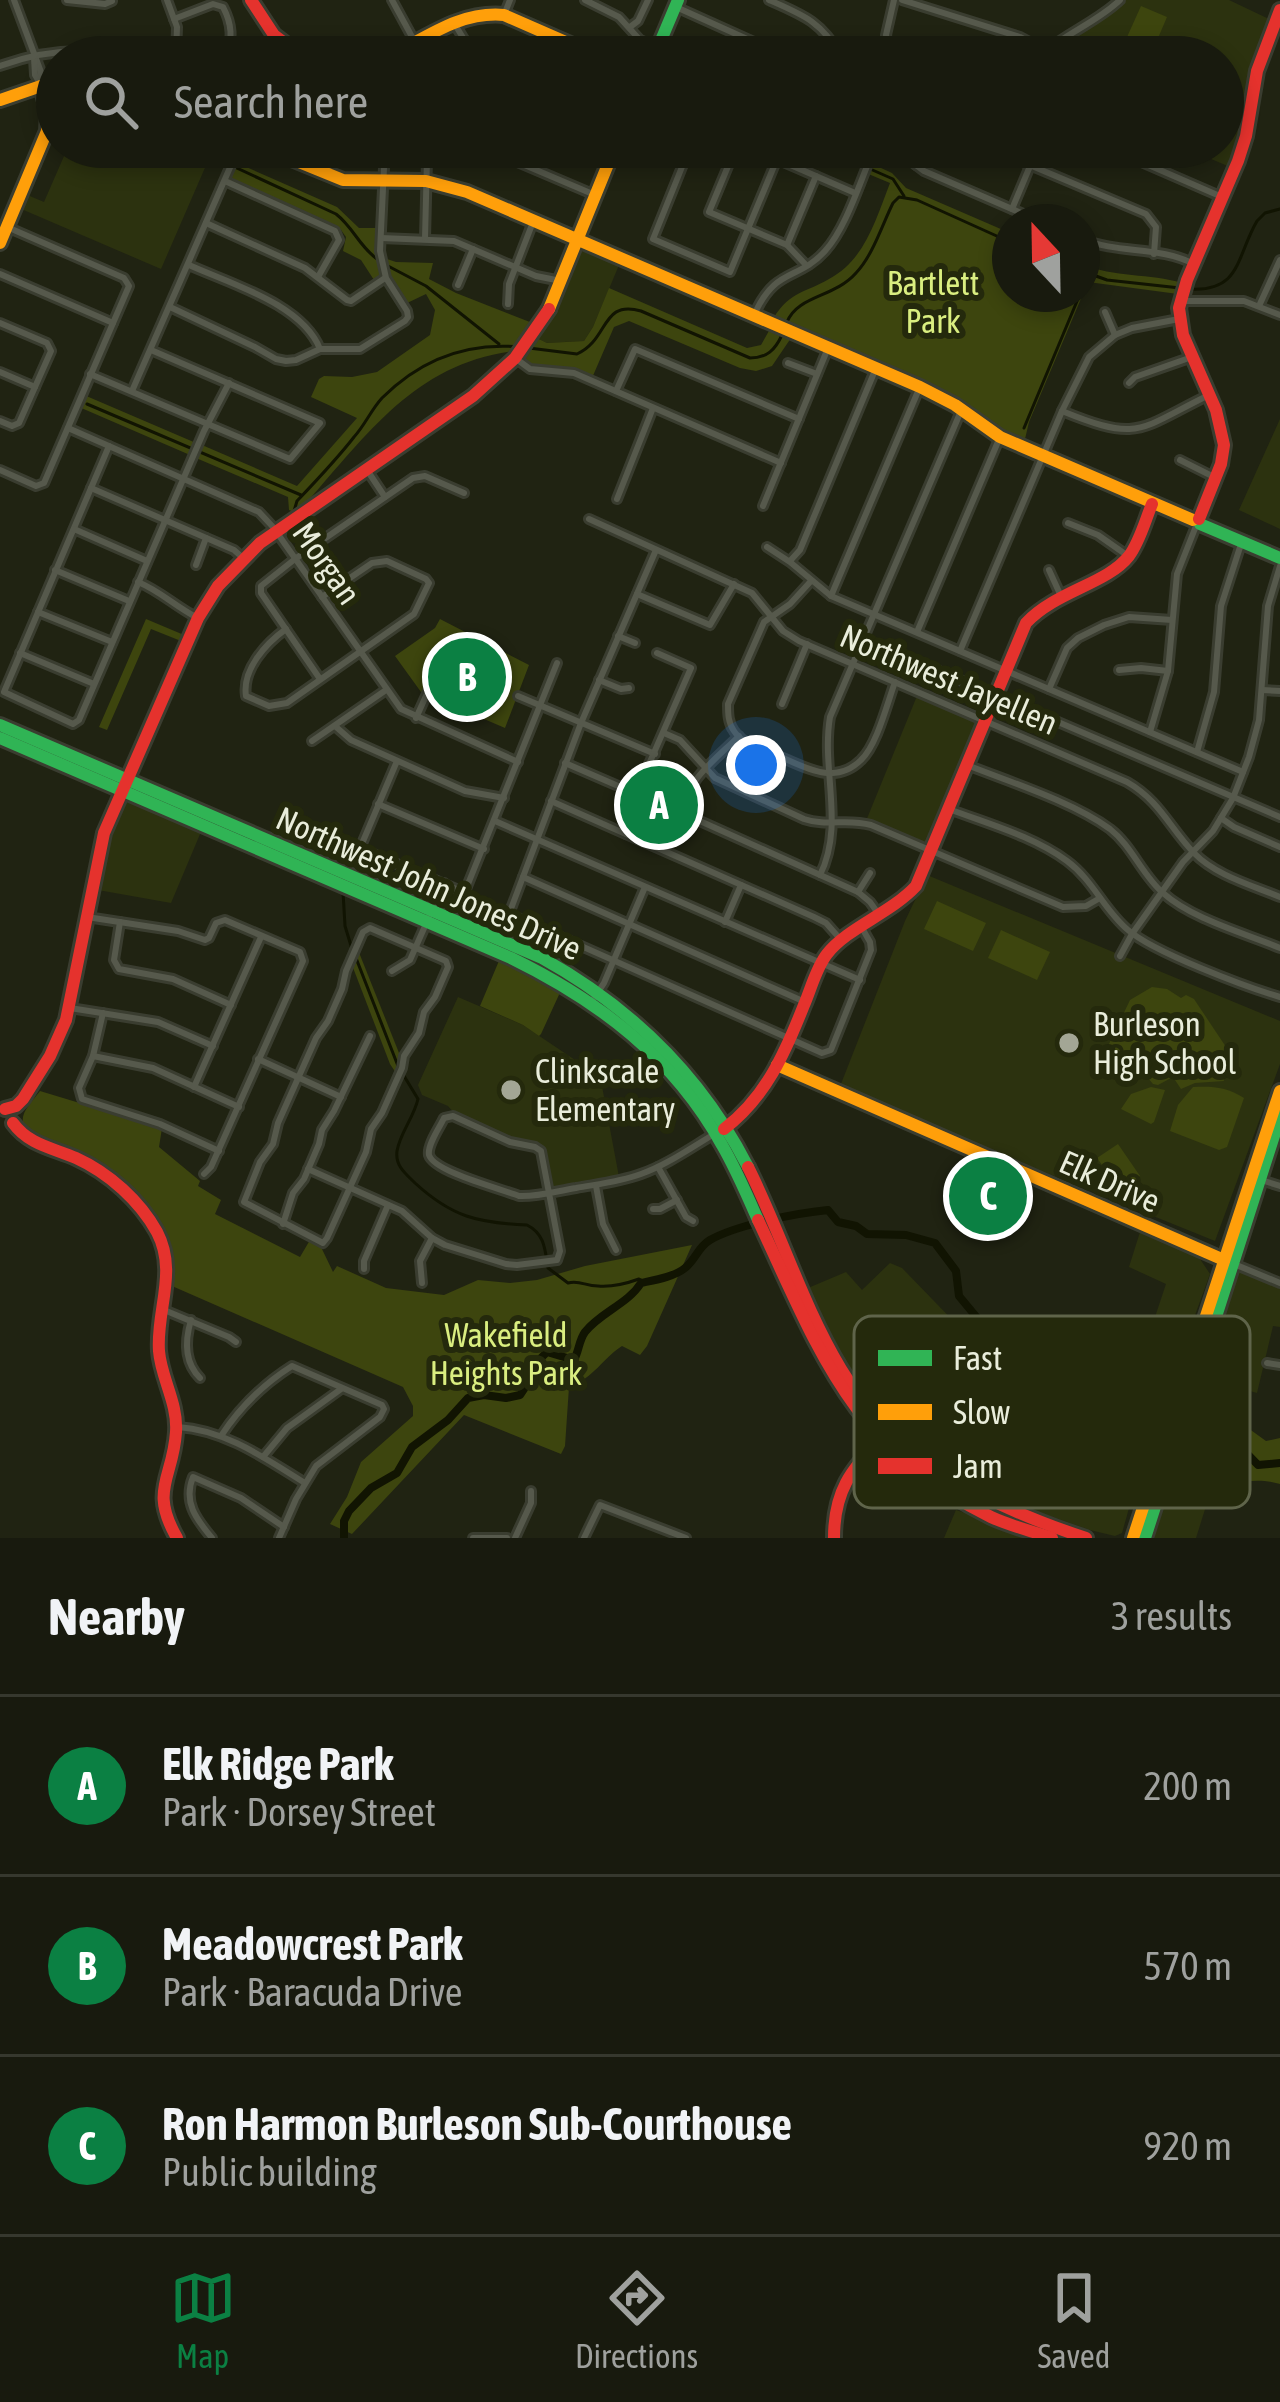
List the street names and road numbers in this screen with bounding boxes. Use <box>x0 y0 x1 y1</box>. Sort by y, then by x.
street label: Morgan <box>285 515 369 611</box>
street label: Northwest Jayellen <box>835 616 1063 742</box>
street label: Northwest John Jones Drive <box>271 799 587 967</box>
street label: Elk Drive <box>1054 1142 1166 1220</box>

